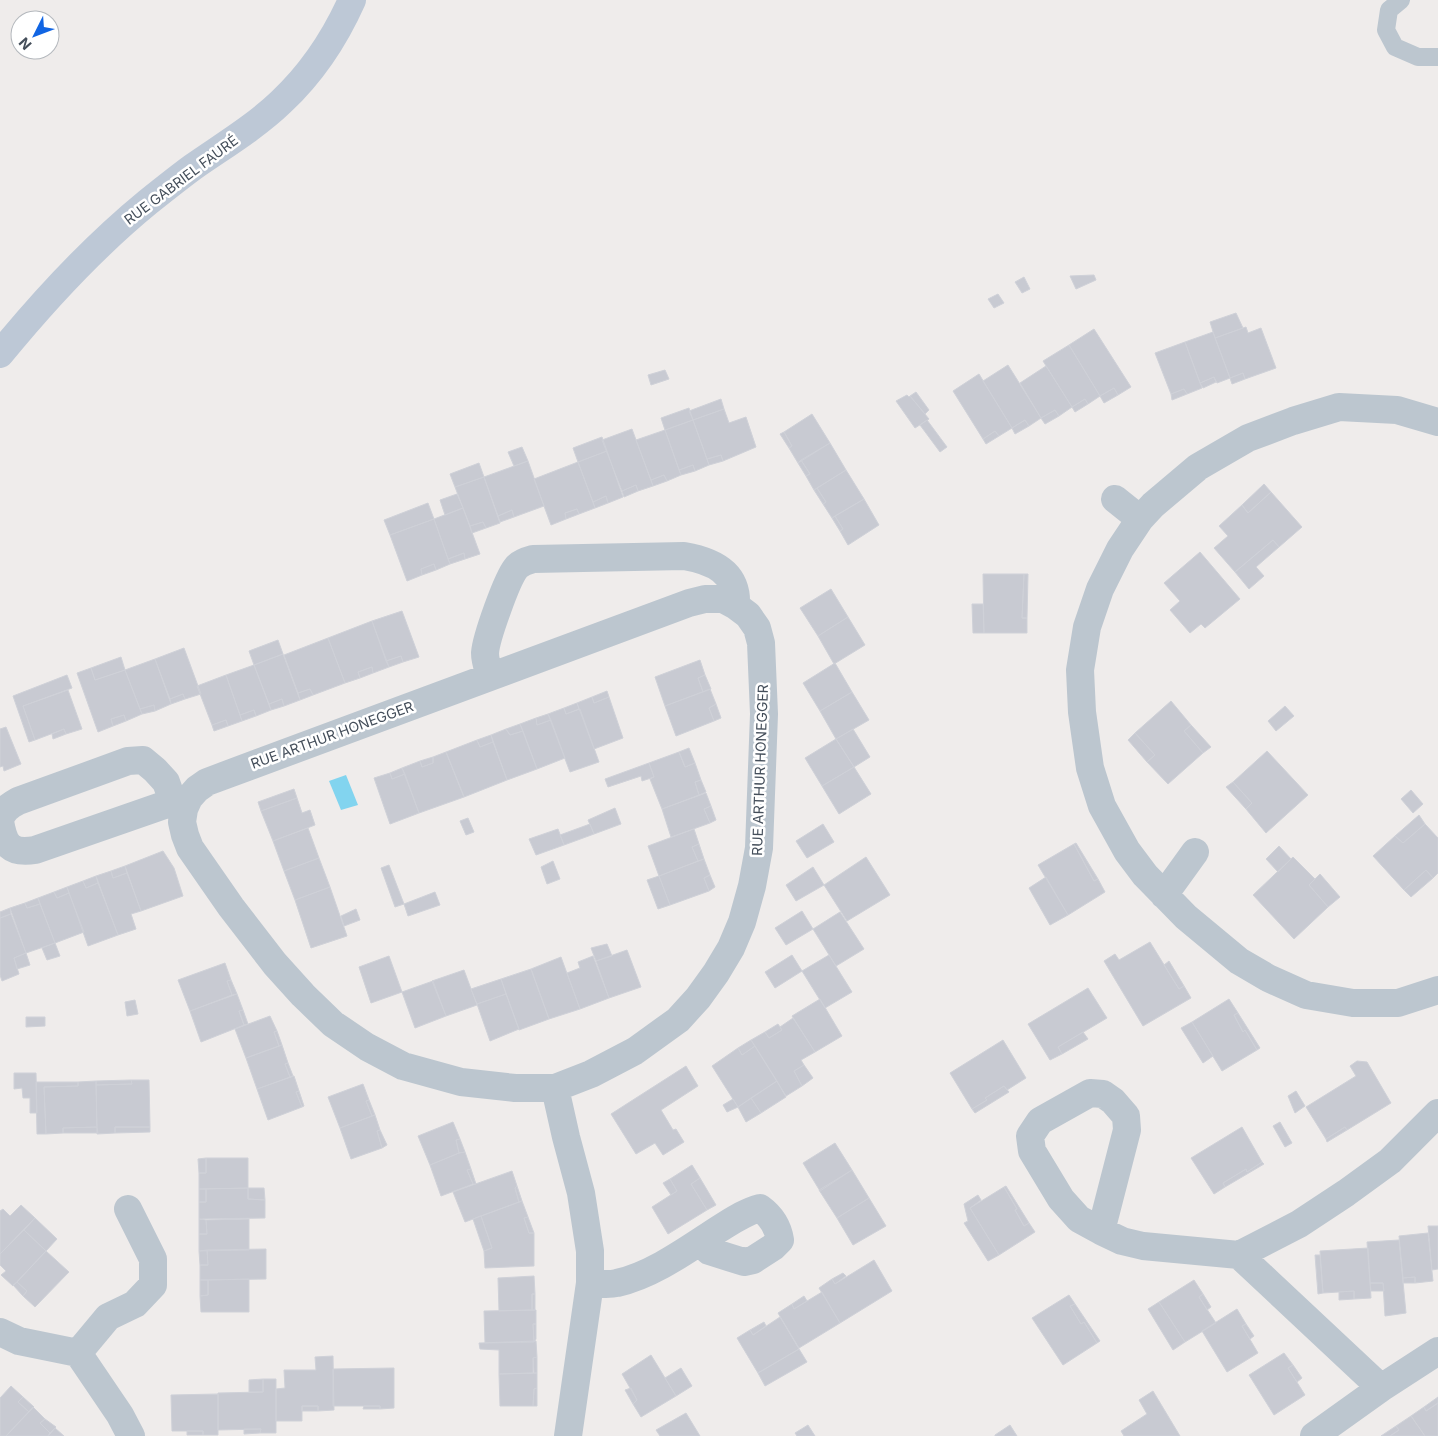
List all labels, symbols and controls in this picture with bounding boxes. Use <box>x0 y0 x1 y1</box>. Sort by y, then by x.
north arrow <box>10 10 60 60</box>
text: N <box>15 34 35 54</box>
street label: RUE GABRIEL FAURÉ <box>120 131 241 228</box>
street label: RUE ARTHUR HONEGGER <box>748 684 771 856</box>
street label: RUE ARTHUR HONEGGER <box>248 697 415 772</box>

